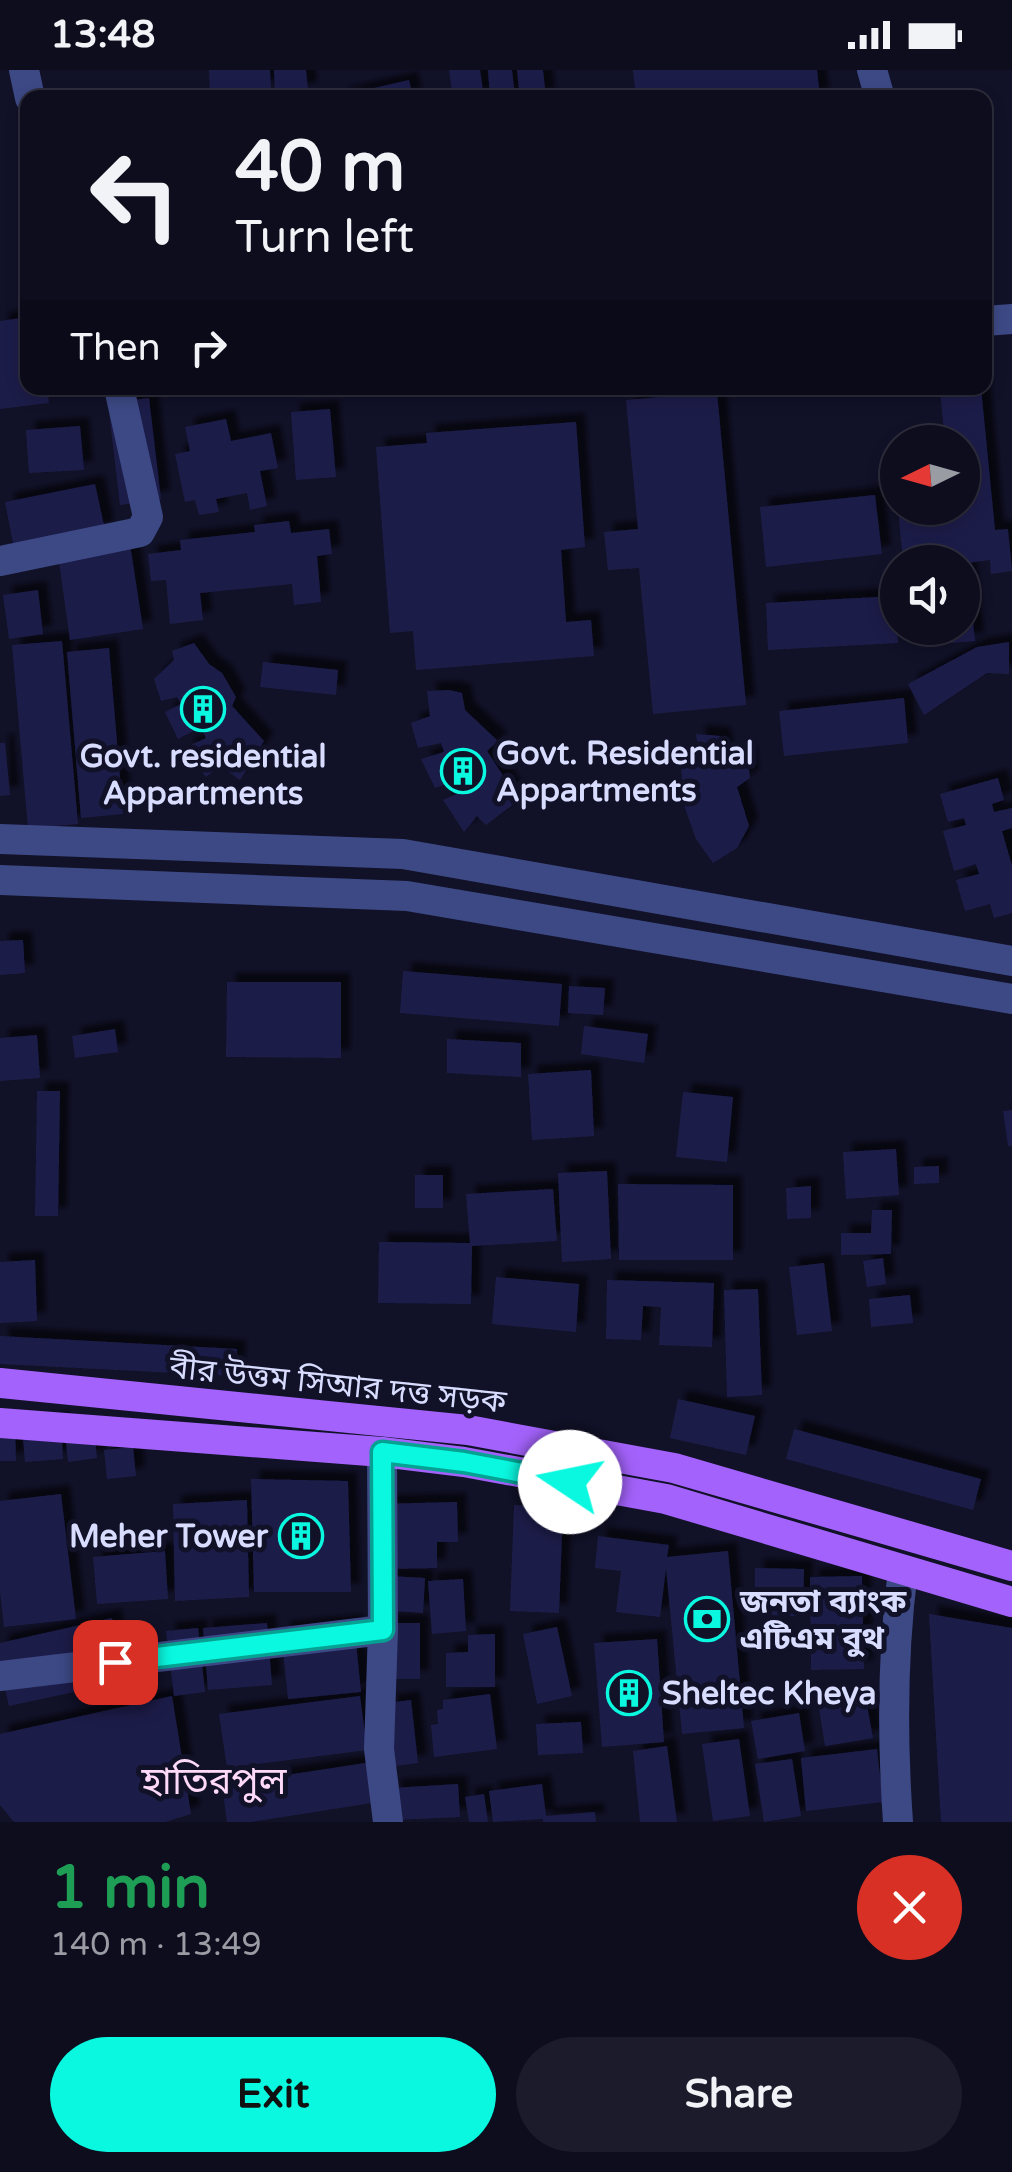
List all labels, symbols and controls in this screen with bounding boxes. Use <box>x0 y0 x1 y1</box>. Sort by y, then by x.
text: 13:48 <box>50 12 155 58</box>
text: 40 m <box>235 126 405 210</box>
icon: left <box>70 130 200 260</box>
text: Turn left <box>235 211 414 265</box>
icon: right <box>181 320 236 375</box>
text: Then <box>70 325 161 371</box>
north arrow <box>880 425 980 525</box>
map controls <box>880 425 980 645</box>
button: sound <box>880 545 980 645</box>
building icon: Govt. residential Appartments <box>180 686 226 732</box>
place label: Govt. Residential Appartments <box>496 735 754 810</box>
place label: Govt. residential Appartments <box>80 738 326 813</box>
building icon: Govt. Residential Appartments <box>440 748 486 794</box>
street label: বীর উত্তম সিআর দত্ত সড়ক <box>167 1348 509 1422</box>
position arrow <box>518 1430 622 1534</box>
building icon: Meher Tower <box>278 1513 324 1559</box>
place label: Meher Tower <box>69 1518 269 1556</box>
place label: জনতা ব্যাংক এটিএম বুথ <box>739 1583 907 1658</box>
bank icon: জনতা ব্যাংক এটিএম বুথ <box>684 1596 730 1642</box>
pin <box>73 1620 158 1705</box>
icon: arrive <box>88 1635 143 1690</box>
building icon: Sheltec Kheya <box>606 1670 652 1716</box>
place label: Sheltec Kheya <box>662 1675 876 1713</box>
district label: হাতিরপুল <box>140 1759 288 1805</box>
text: 1 min <box>50 1852 210 1924</box>
button: close <box>857 1855 962 1960</box>
text: 140 m · 13:49 <box>50 1926 262 1964</box>
button: Exit <box>50 2037 496 2152</box>
button: Share <box>516 2037 962 2152</box>

